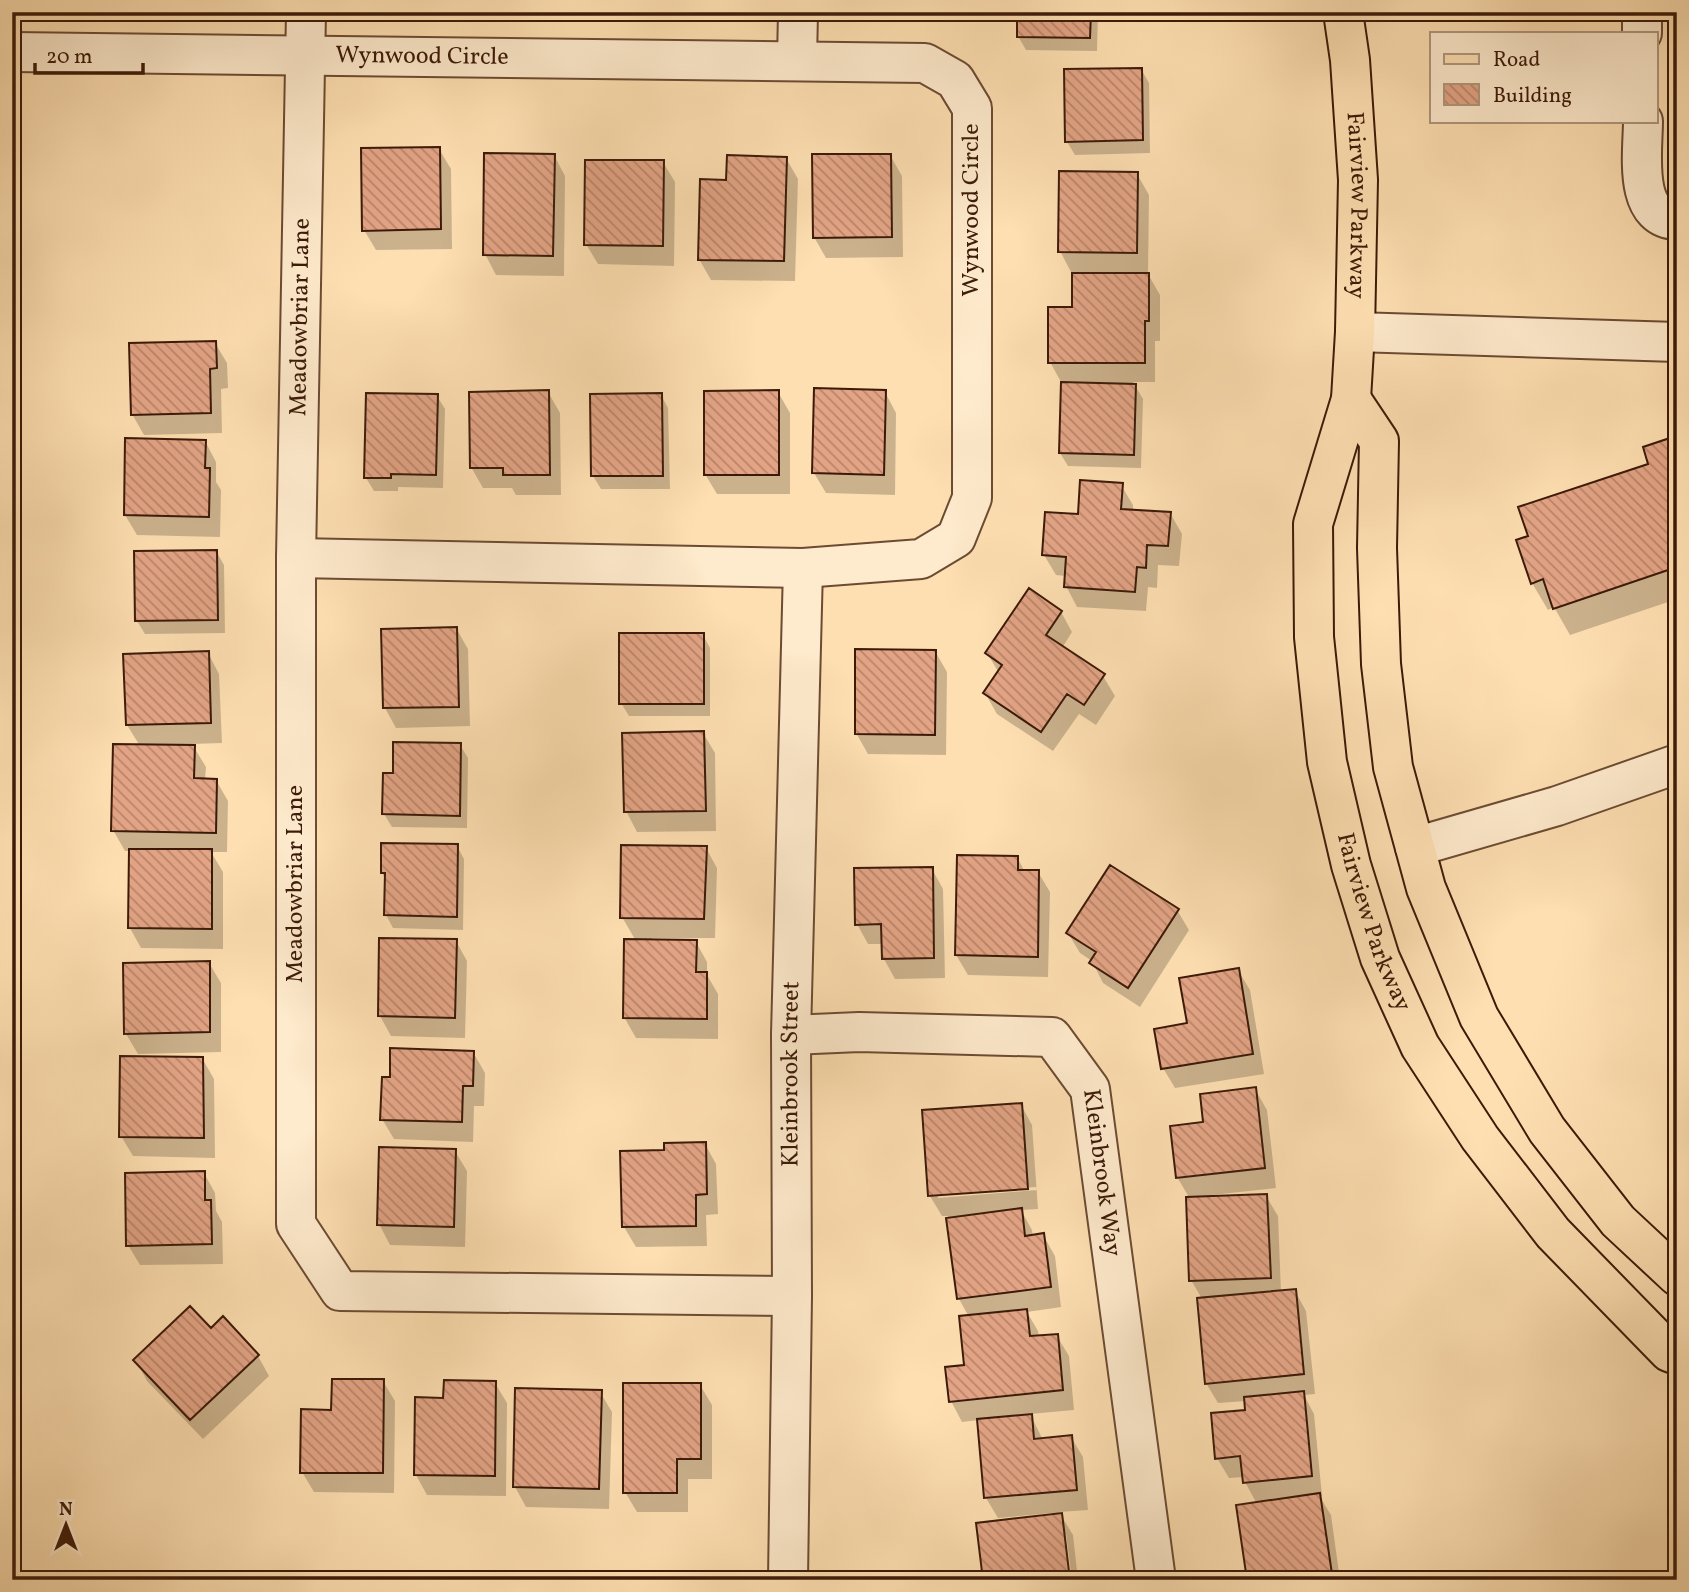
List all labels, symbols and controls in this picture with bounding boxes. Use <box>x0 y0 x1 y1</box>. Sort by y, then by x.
scale bar <box>35 32 144 76</box>
legend <box>1430 32 1658 122</box>
street label: Wynwood Circle <box>335 39 509 75</box>
text: 20 m <box>46 43 92 72</box>
text: Road <box>1493 46 1540 75</box>
text: Building <box>1493 82 1572 111</box>
street label: Fairview Parkway <box>1336 111 1375 299</box>
street label: Wynwood Circle <box>955 123 989 297</box>
street label: Meadowbriar Lane <box>282 218 320 416</box>
street label: Meadowbriar Lane <box>279 785 313 983</box>
street label: Fairview Parkway <box>1327 829 1419 1017</box>
street label: Kleinbrook Street <box>774 981 809 1167</box>
street label: Kleinbrook Way <box>1073 1087 1129 1259</box>
north arrow <box>32 1490 102 1560</box>
text: N <box>59 1497 73 1523</box>

